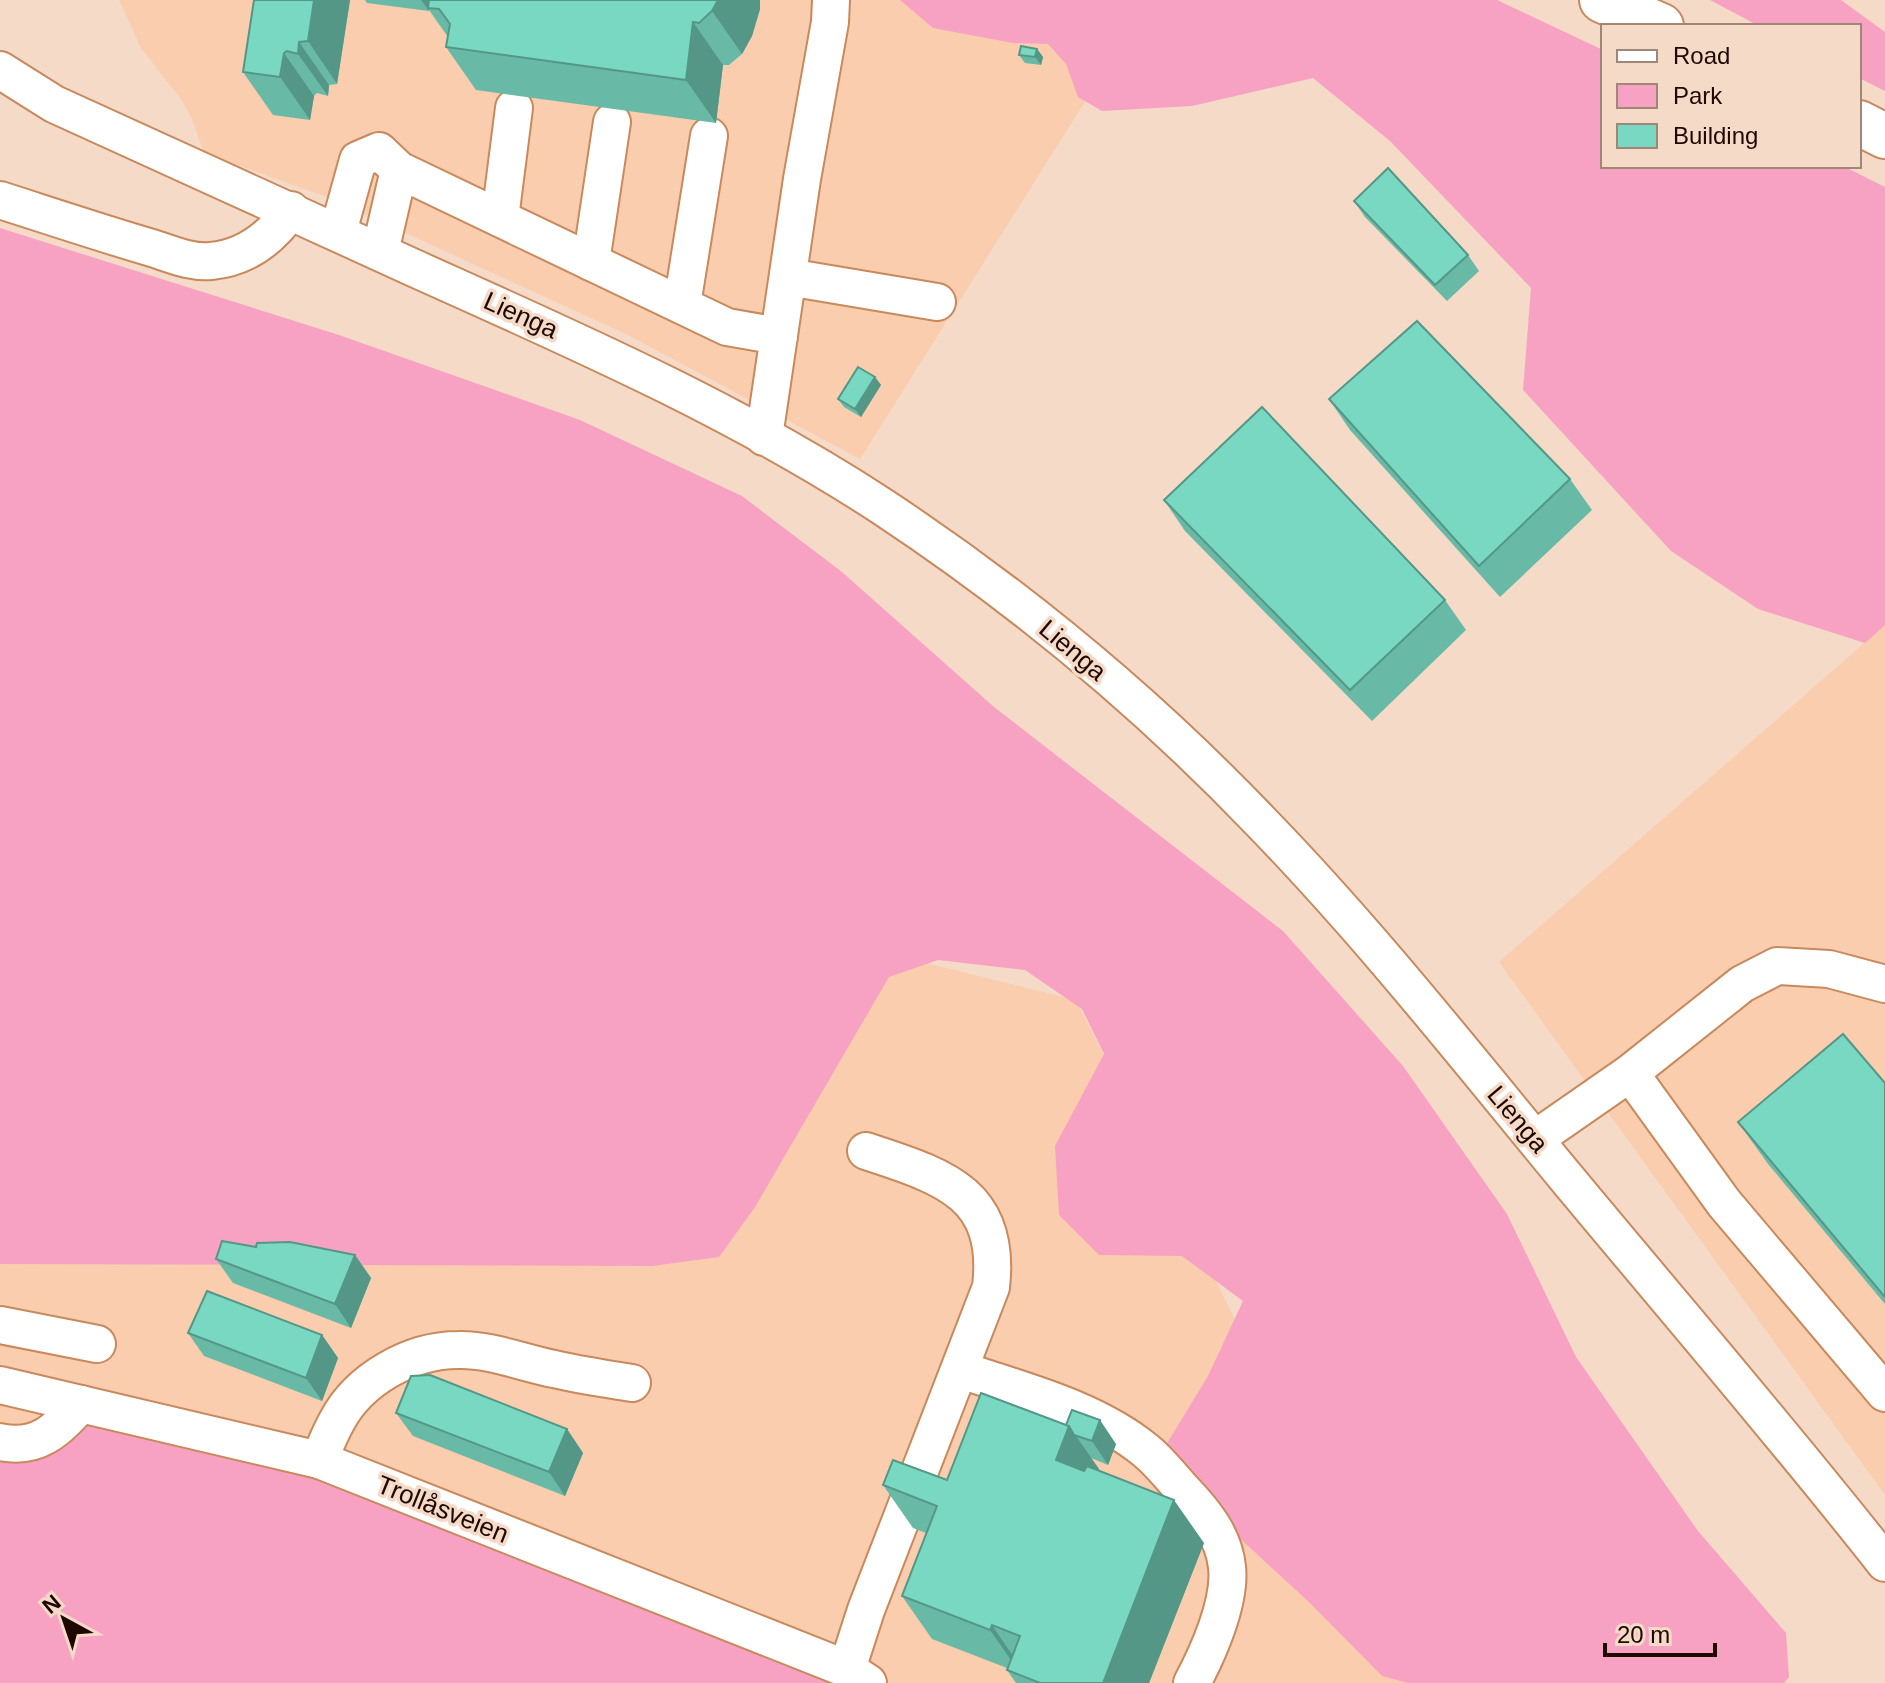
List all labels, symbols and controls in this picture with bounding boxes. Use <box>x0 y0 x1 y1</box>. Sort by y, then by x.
legend <box>1601 24 1861 168</box>
text: Road <box>1673 42 1730 69</box>
text: Park <box>1673 82 1723 109</box>
text: Building <box>1673 122 1758 149</box>
street label: Lienga <box>479 285 563 345</box>
street label: Lienga <box>1033 613 1113 687</box>
street label: Lienga <box>1481 1079 1555 1159</box>
street label: Trollåsveien <box>373 1469 513 1549</box>
north arrow <box>24 1579 104 1659</box>
text: N <box>37 1589 66 1619</box>
scale bar <box>1605 1607 1715 1657</box>
text: 20 m <box>1617 1621 1670 1648</box>

